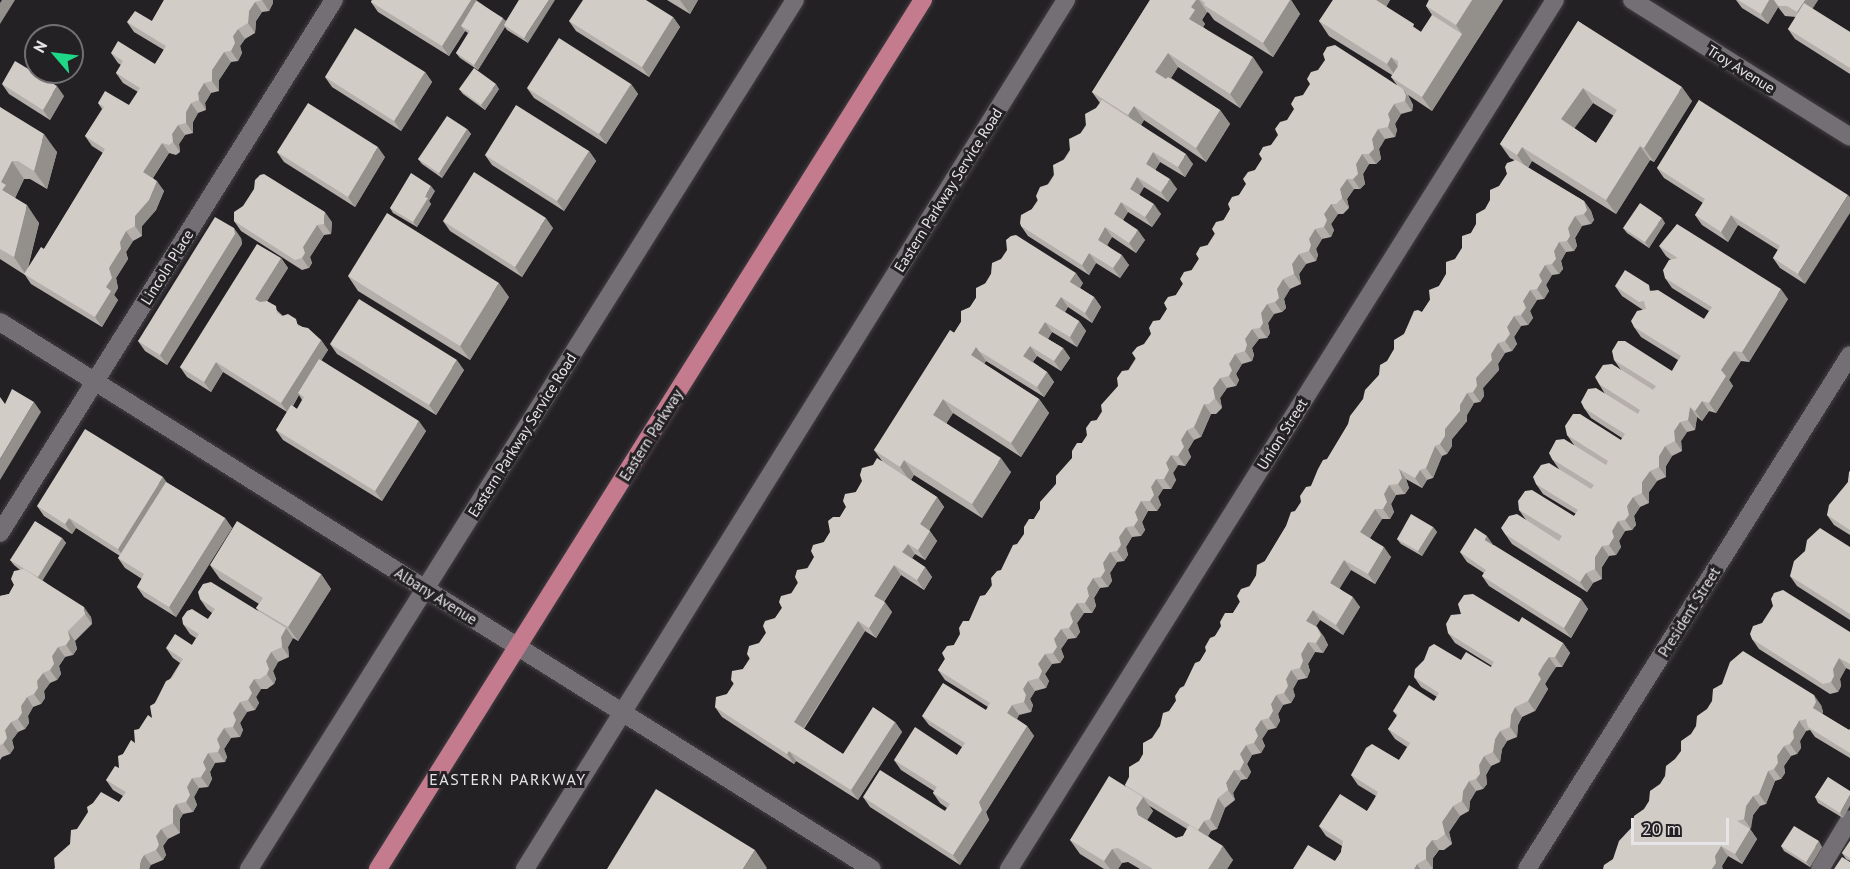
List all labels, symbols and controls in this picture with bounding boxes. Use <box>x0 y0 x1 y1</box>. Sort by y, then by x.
north arrow <box>24 24 84 84</box>
text: N <box>29 37 51 56</box>
street label: Troy Avenue <box>1703 41 1779 97</box>
street label: Eastern Parkway Service Road <box>890 104 1006 276</box>
street label: Lincoln Place <box>137 226 197 308</box>
street label: Eastern Parkway Service Road <box>464 349 580 521</box>
street label: Eastern Parkway <box>616 386 686 484</box>
street label: Union Street <box>1253 395 1311 473</box>
street label: Albany Avenue <box>391 563 481 629</box>
street label: President Street <box>1654 564 1724 660</box>
district label: EASTERN PARKWAY <box>429 769 587 789</box>
scale bar <box>1634 806 1732 844</box>
text: 20 m <box>1642 817 1681 840</box>

